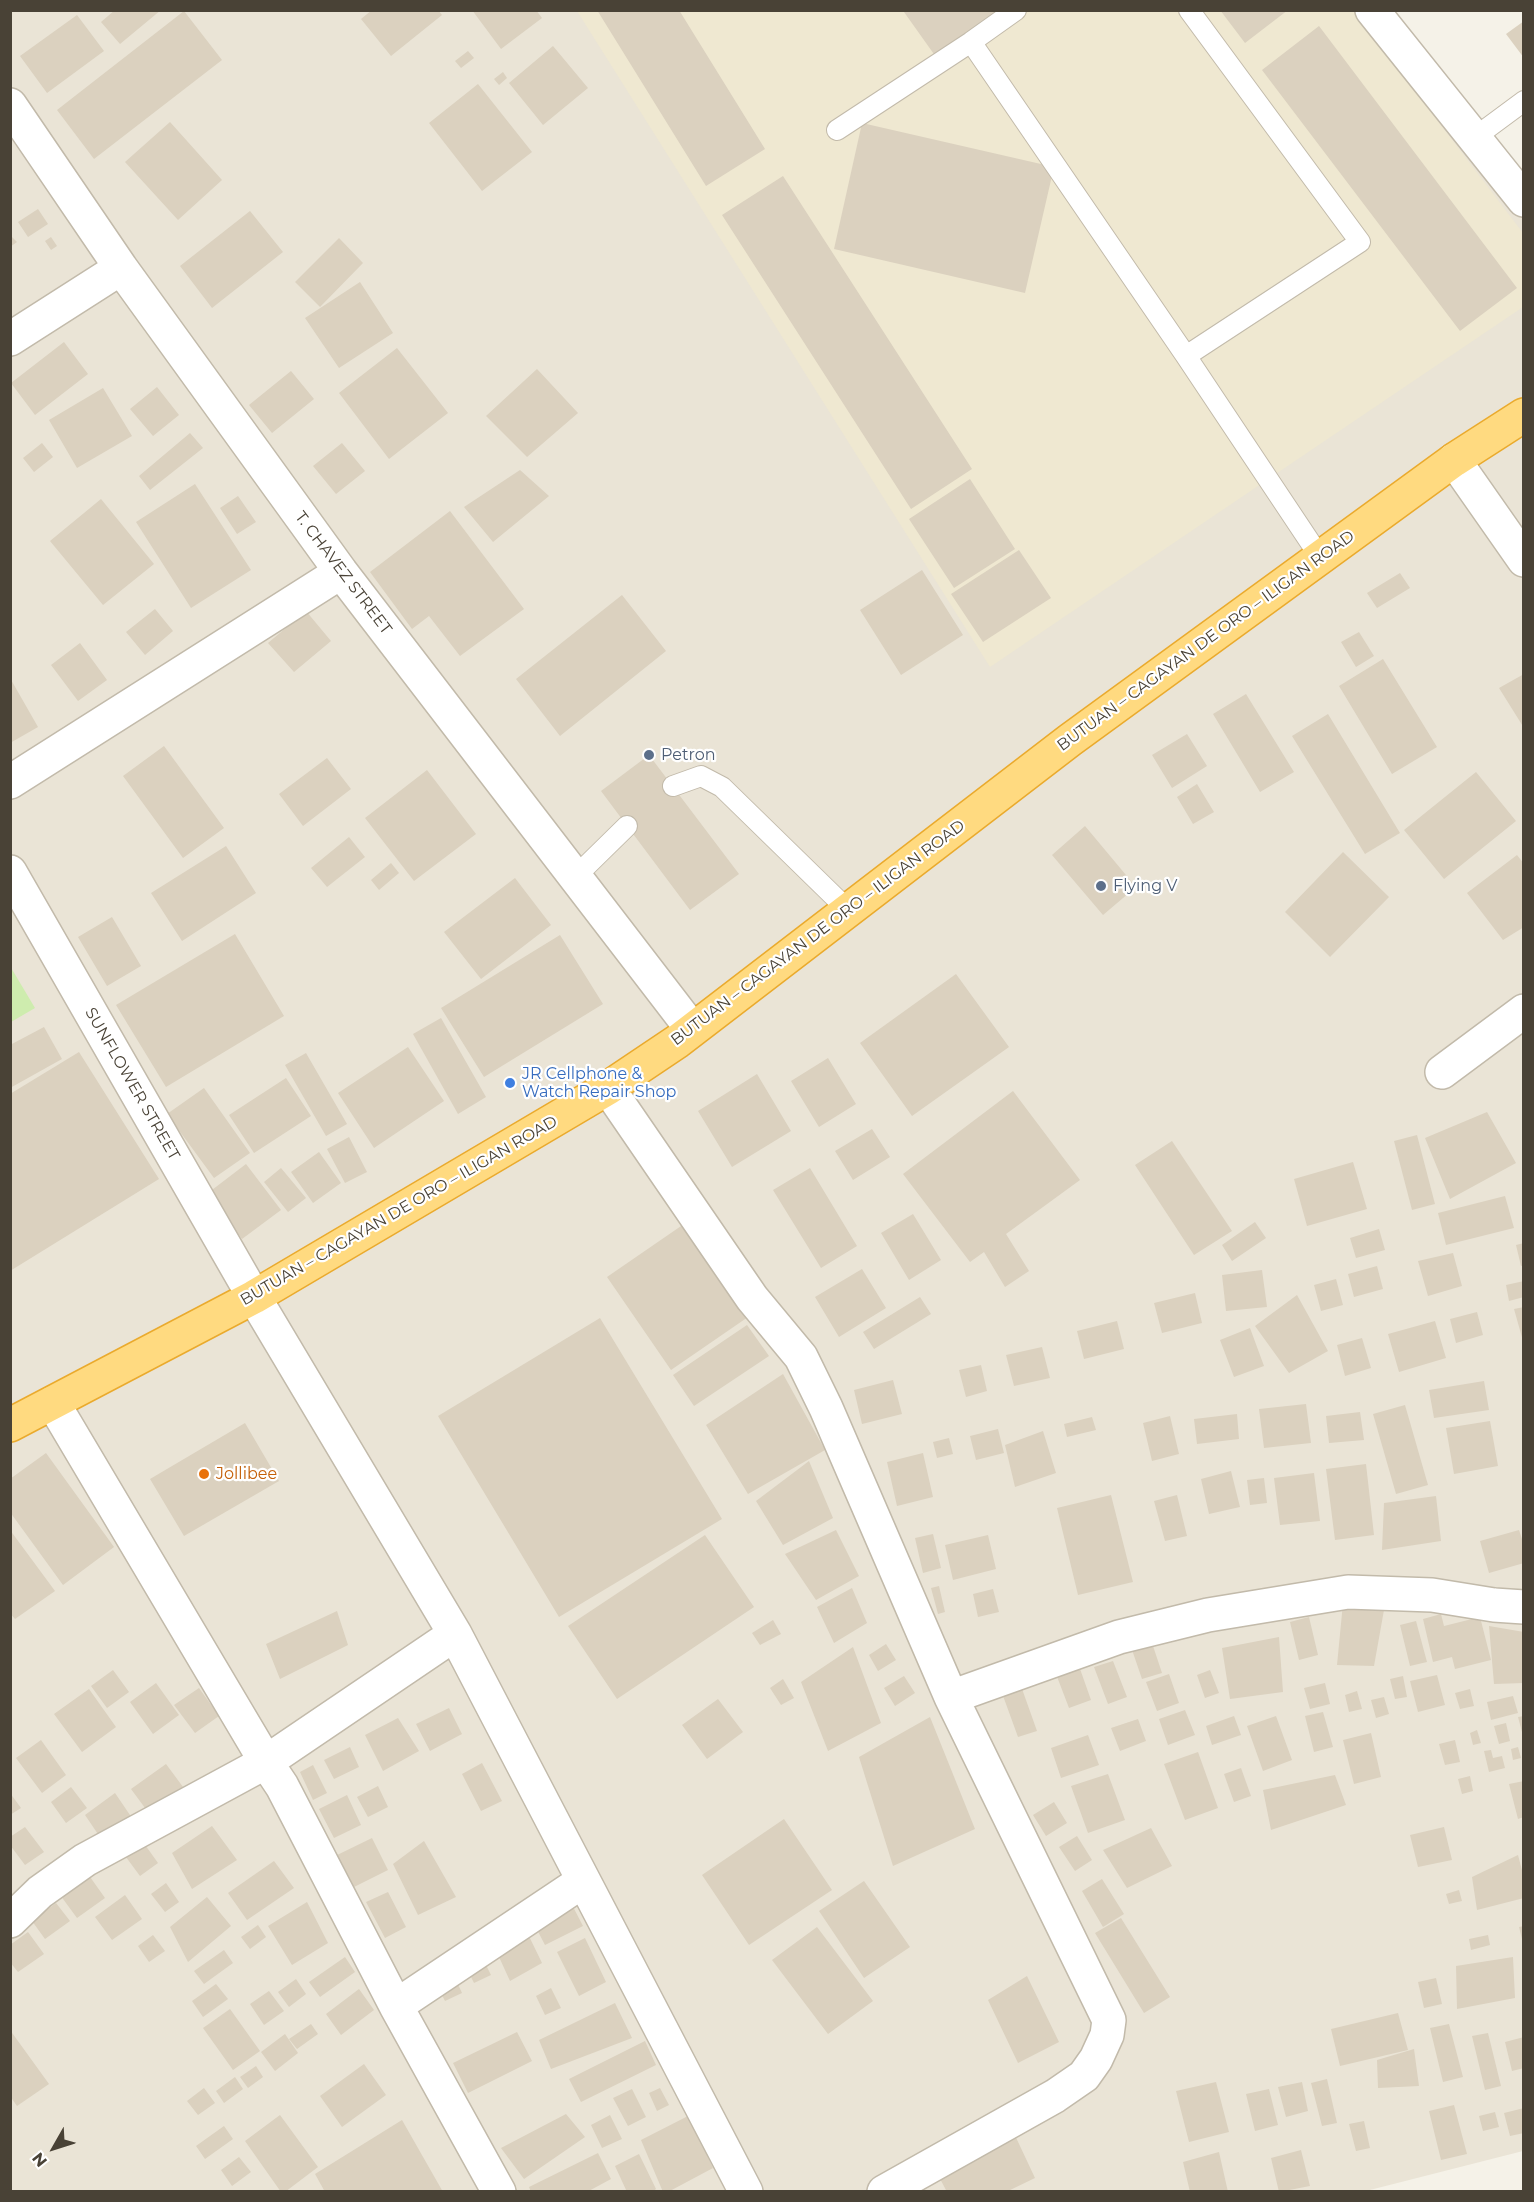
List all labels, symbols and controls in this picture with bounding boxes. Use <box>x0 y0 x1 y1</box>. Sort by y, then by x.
street label: T. CHAVEZ STREET <box>291 508 395 638</box>
street label: BUTUAN – CAGAYAN DE ORO – ILIGAN ROAD <box>1054 527 1358 755</box>
place label: Petron <box>661 745 716 765</box>
marker: Petron <box>642 748 656 762</box>
street label: BUTUAN – CAGAYAN DE ORO – ILIGAN ROAD <box>667 816 969 1050</box>
place label: Flying V <box>1113 876 1177 896</box>
marker: Flying V <box>1094 879 1108 893</box>
street label: SUNFLOWER STREET <box>80 1004 184 1164</box>
place label: JR Cellphone & Watch Repair Shop <box>522 1064 676 1102</box>
marker: JR Cellphone & Watch Repair Shop <box>503 1076 517 1090</box>
street label: BUTUAN – CAGAYAN DE ORO – ILIGAN ROAD <box>237 1112 561 1310</box>
place label: Jollibee <box>216 1464 277 1484</box>
marker: Jollibee <box>197 1467 211 1481</box>
north arrow <box>24 2118 84 2178</box>
text: N <box>28 2149 51 2171</box>

